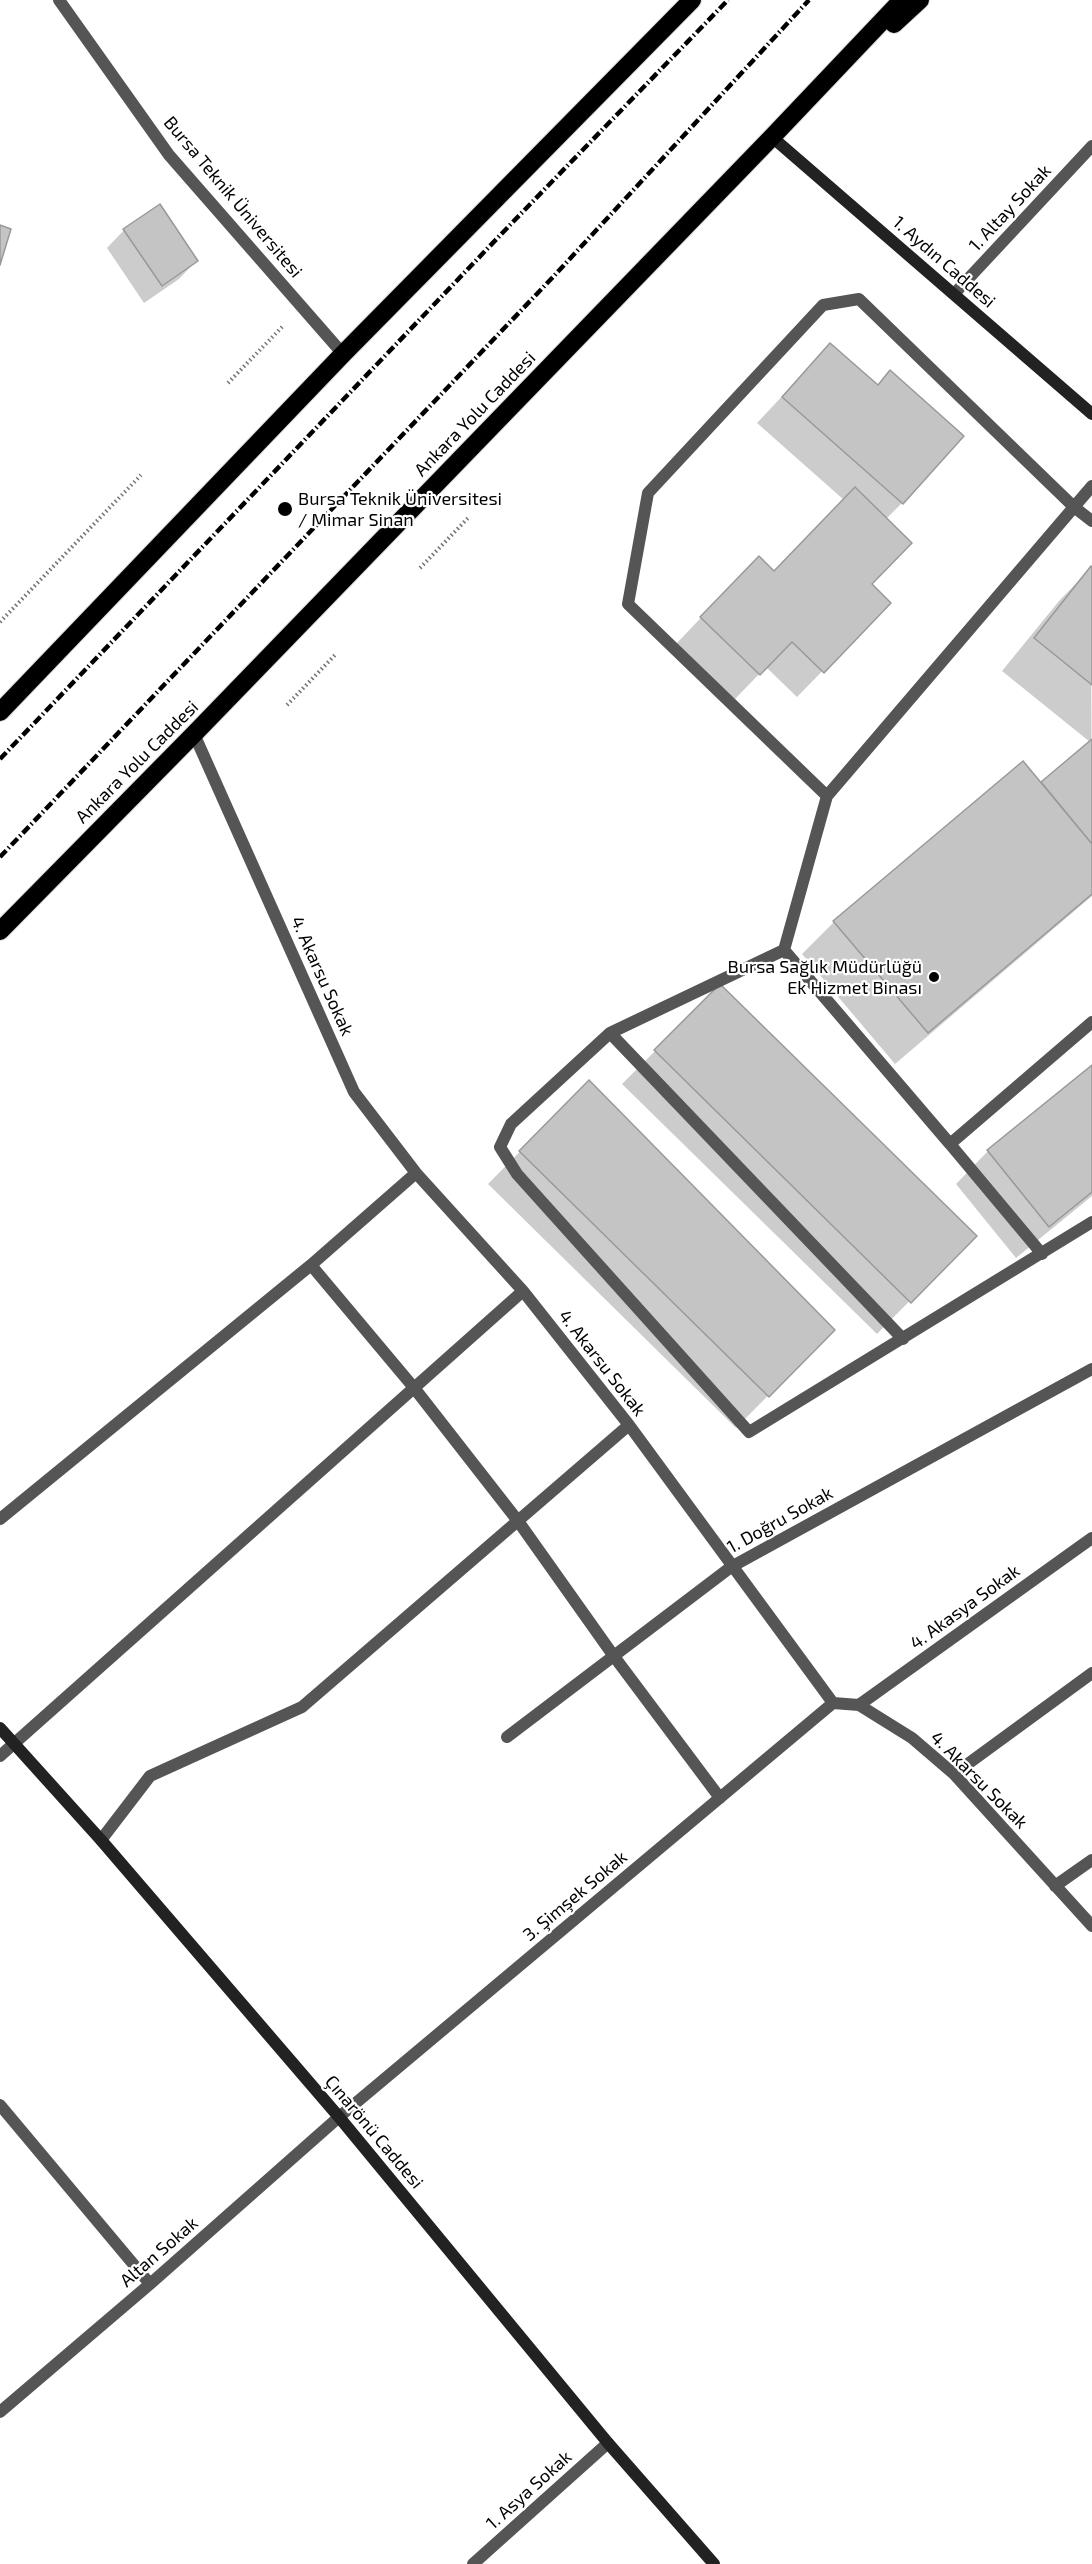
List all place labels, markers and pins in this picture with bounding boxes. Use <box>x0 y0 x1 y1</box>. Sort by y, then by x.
place label: Bursa Teknik Üniversitesi / Mimar Sinan <box>298 488 502 530</box>
marker: Bursa Teknik Üniversitesi / Mimar Sinan <box>276 500 294 518</box>
place label: Bursa Sağlık Müdürlüğü Ek Hizmet Binası <box>728 956 922 998</box>
marker: Bursa Sağlık Müdürlüğü Ek Hizmet Binası <box>927 970 941 984</box>

